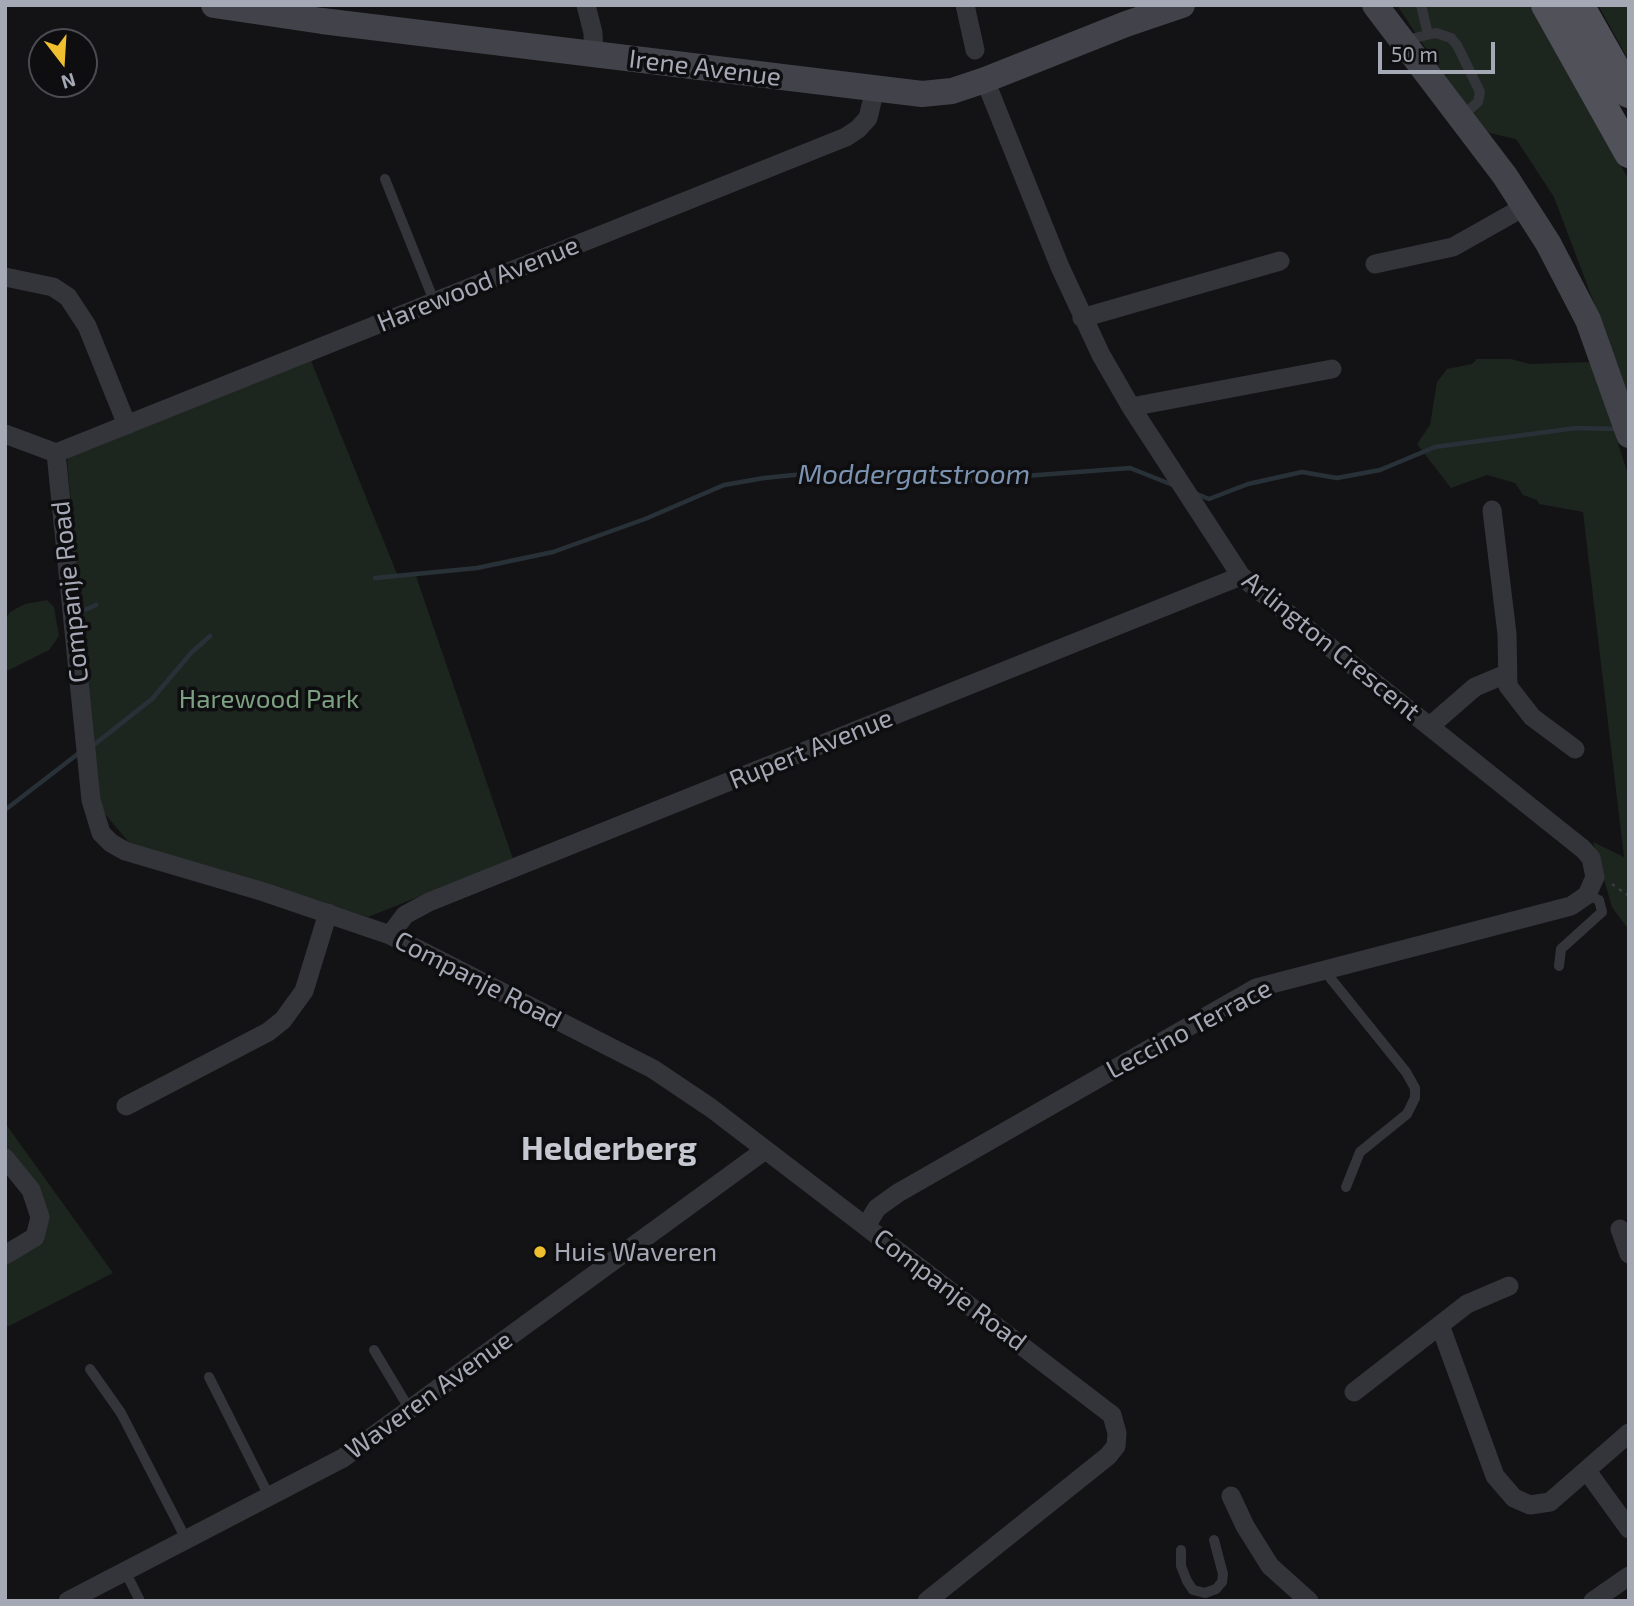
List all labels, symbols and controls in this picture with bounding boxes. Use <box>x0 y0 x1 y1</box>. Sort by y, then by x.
north arrow <box>28 28 98 98</box>
scale bar <box>1382 28 1499 72</box>
text: 50 m <box>1391 41 1438 66</box>
street label: Irene Avenue <box>627 43 783 93</box>
text: N <box>59 69 79 95</box>
street label: Harewood Avenue <box>373 229 583 339</box>
water label: Moddergatstroom <box>798 458 1030 492</box>
street label: Companje Road <box>45 499 95 685</box>
street label: Arlington Crescent <box>1236 565 1426 727</box>
park label: Harewood Park <box>179 683 359 715</box>
street label: Rupert Avenue <box>725 702 897 796</box>
street label: Companje Road <box>389 925 567 1035</box>
street label: Leccino Terrace <box>1101 972 1277 1086</box>
district label: Helderberg <box>521 1129 697 1169</box>
street label: Companje Road <box>868 1222 1032 1358</box>
place label: Huis Waveren <box>554 1236 717 1268</box>
marker: Huis Waveren <box>532 1244 548 1260</box>
street label: Waveren Avenue <box>340 1324 518 1466</box>

